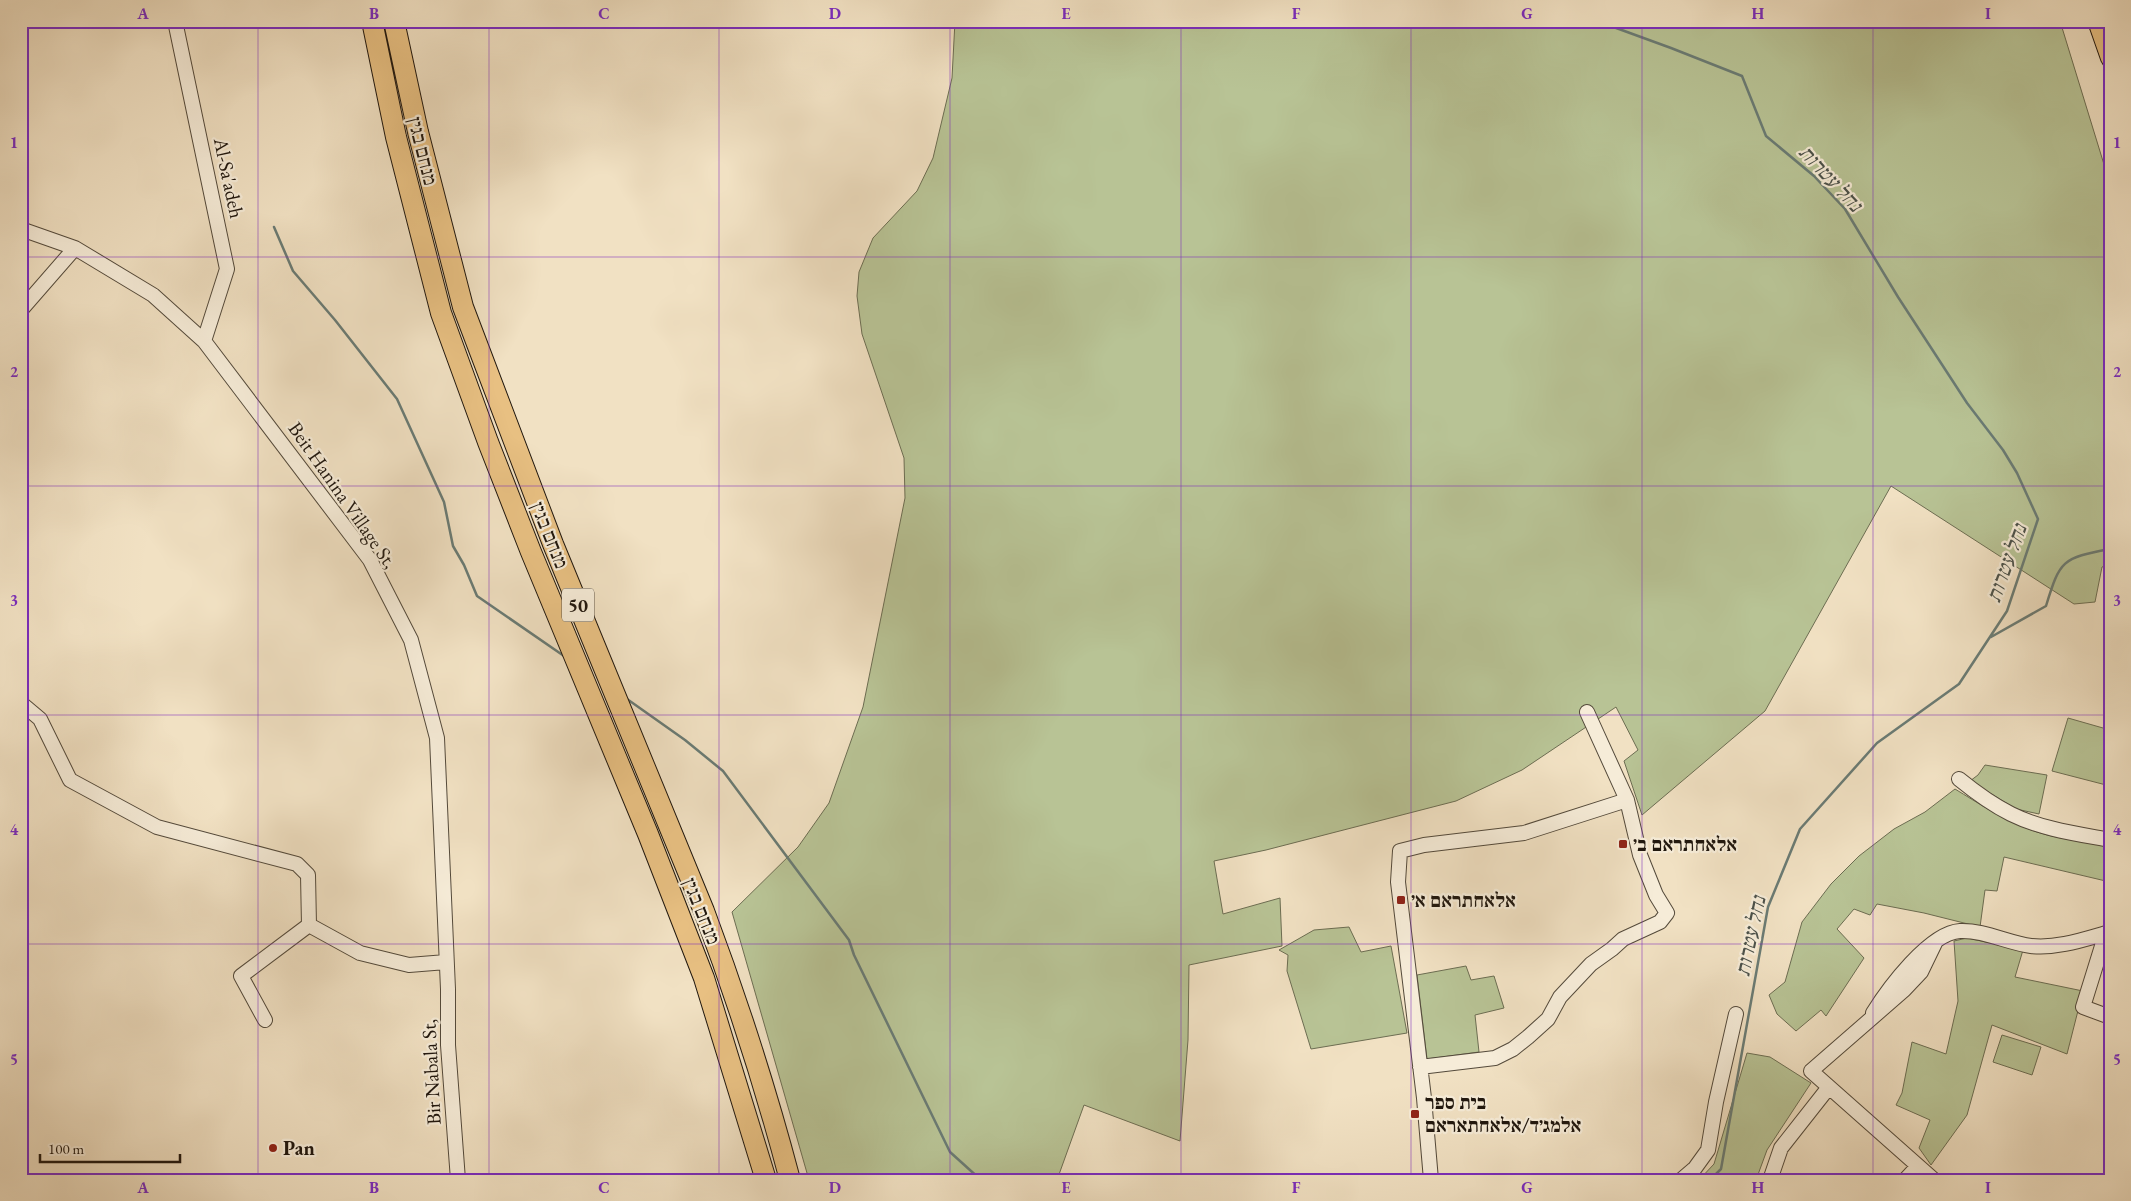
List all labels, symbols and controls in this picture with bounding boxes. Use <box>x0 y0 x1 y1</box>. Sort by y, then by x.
text: A <box>136 3 149 24</box>
text: B <box>369 3 379 24</box>
text: C <box>598 3 610 24</box>
text: D <box>829 3 841 24</box>
text: E <box>1061 3 1071 24</box>
text: F <box>1292 3 1301 24</box>
text: G <box>1521 3 1533 24</box>
text: H <box>1752 3 1765 24</box>
text: I <box>1985 3 1991 24</box>
street label: מנחם בגין <box>402 114 444 188</box>
text: 1 <box>10 132 18 153</box>
text: 1 <box>2113 132 2121 153</box>
street label: Al-Sa'adeh <box>208 134 250 221</box>
water label: נחל עטרות <box>1793 139 1870 218</box>
text: 2 <box>10 361 19 382</box>
text: 2 <box>2113 361 2122 382</box>
street label: Beit Hanina Village St, <box>283 417 403 573</box>
street label: מנחם בגין <box>525 498 575 572</box>
water label: נחל עטרות <box>1979 518 2033 606</box>
road number: 50 <box>562 588 594 622</box>
text: 3 <box>10 590 18 611</box>
text: 3 <box>2113 590 2121 611</box>
text: 4 <box>10 819 19 840</box>
text: 4 <box>2113 819 2122 840</box>
place label: אלאחתראם ב׳ <box>1633 831 1737 857</box>
marker: אלאחתראם ב׳ <box>1617 838 1629 850</box>
street label: מנחם בגין <box>677 874 727 948</box>
place label: אלאחתראם א׳ <box>1411 887 1516 913</box>
water label: נחל עטרות <box>1728 891 1772 979</box>
marker: אלאחתראם א׳ <box>1395 894 1407 906</box>
street label: Bir Nabala St, <box>415 1018 447 1126</box>
text: 5 <box>10 1049 18 1070</box>
text: 5 <box>2113 1049 2121 1070</box>
place label: בית ספר אלמג׳ד/אלאחתאראם <box>1425 1089 1582 1138</box>
marker: בית ספר אלמג׳ד/אלאחתאראם <box>1409 1108 1421 1120</box>
scale bar <box>40 1131 180 1163</box>
place label: Pan <box>283 1135 315 1161</box>
text: 100 m <box>48 1139 85 1158</box>
marker: Pan <box>267 1142 279 1154</box>
text: A <box>136 1177 149 1198</box>
text: B <box>369 1177 379 1198</box>
text: C <box>598 1177 610 1198</box>
text: D <box>829 1177 841 1198</box>
text: E <box>1061 1177 1071 1198</box>
text: F <box>1292 1177 1301 1198</box>
text: G <box>1521 1177 1533 1198</box>
text: H <box>1752 1177 1765 1198</box>
text: I <box>1985 1177 1991 1198</box>

